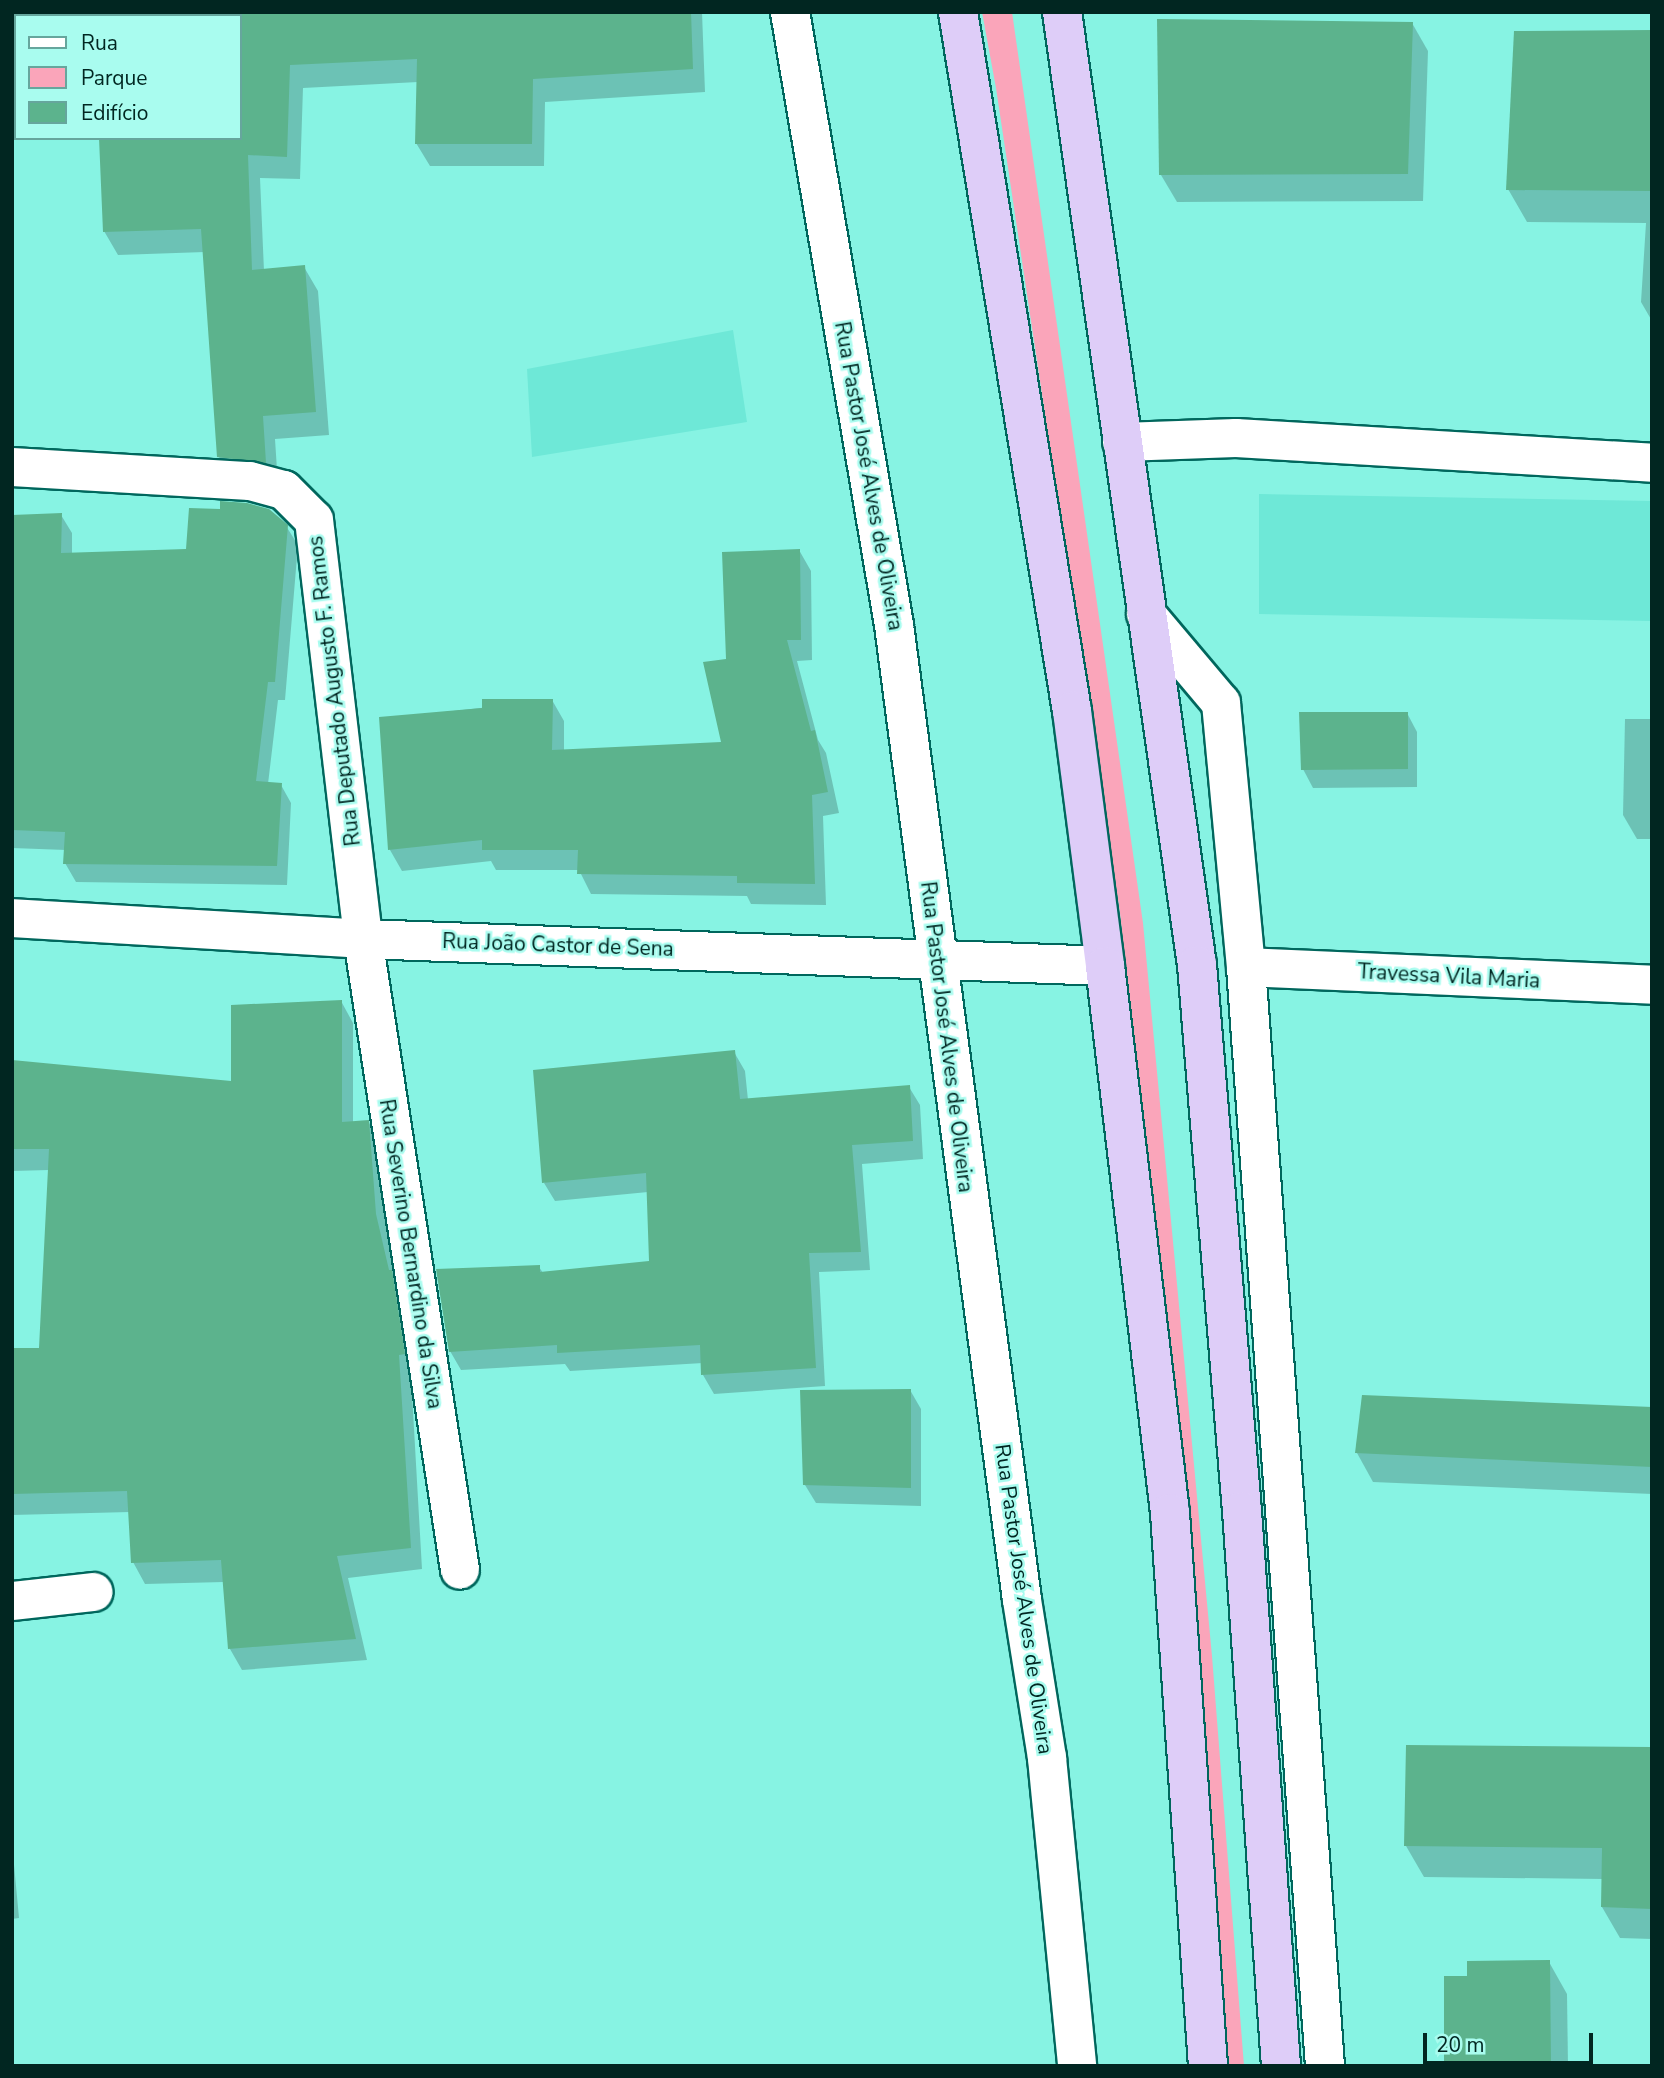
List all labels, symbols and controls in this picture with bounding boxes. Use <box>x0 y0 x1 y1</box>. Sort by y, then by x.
legend <box>14 14 242 140</box>
text: Rua <box>81 29 118 57</box>
text: Parque <box>81 64 148 92</box>
text: Edifício <box>81 99 148 127</box>
street label: Rua Pastor José Alves de Oliveira <box>829 320 909 632</box>
street label: Rua Deputado Augusto F. Ramos <box>302 534 366 848</box>
street label: Rua Pastor José Alves de Oliveira <box>915 880 979 1194</box>
street label: Rua João Castor de Sena <box>442 928 674 962</box>
street label: Travessa Vila Maria <box>1357 959 1541 993</box>
street label: Rua Severino Bernardino da Silva <box>374 1097 448 1411</box>
street label: Rua Pastor José Alves de Oliveira <box>990 1442 1058 1756</box>
scale bar <box>1426 2018 1596 2062</box>
text: 20 m <box>1436 2031 1485 2059</box>

